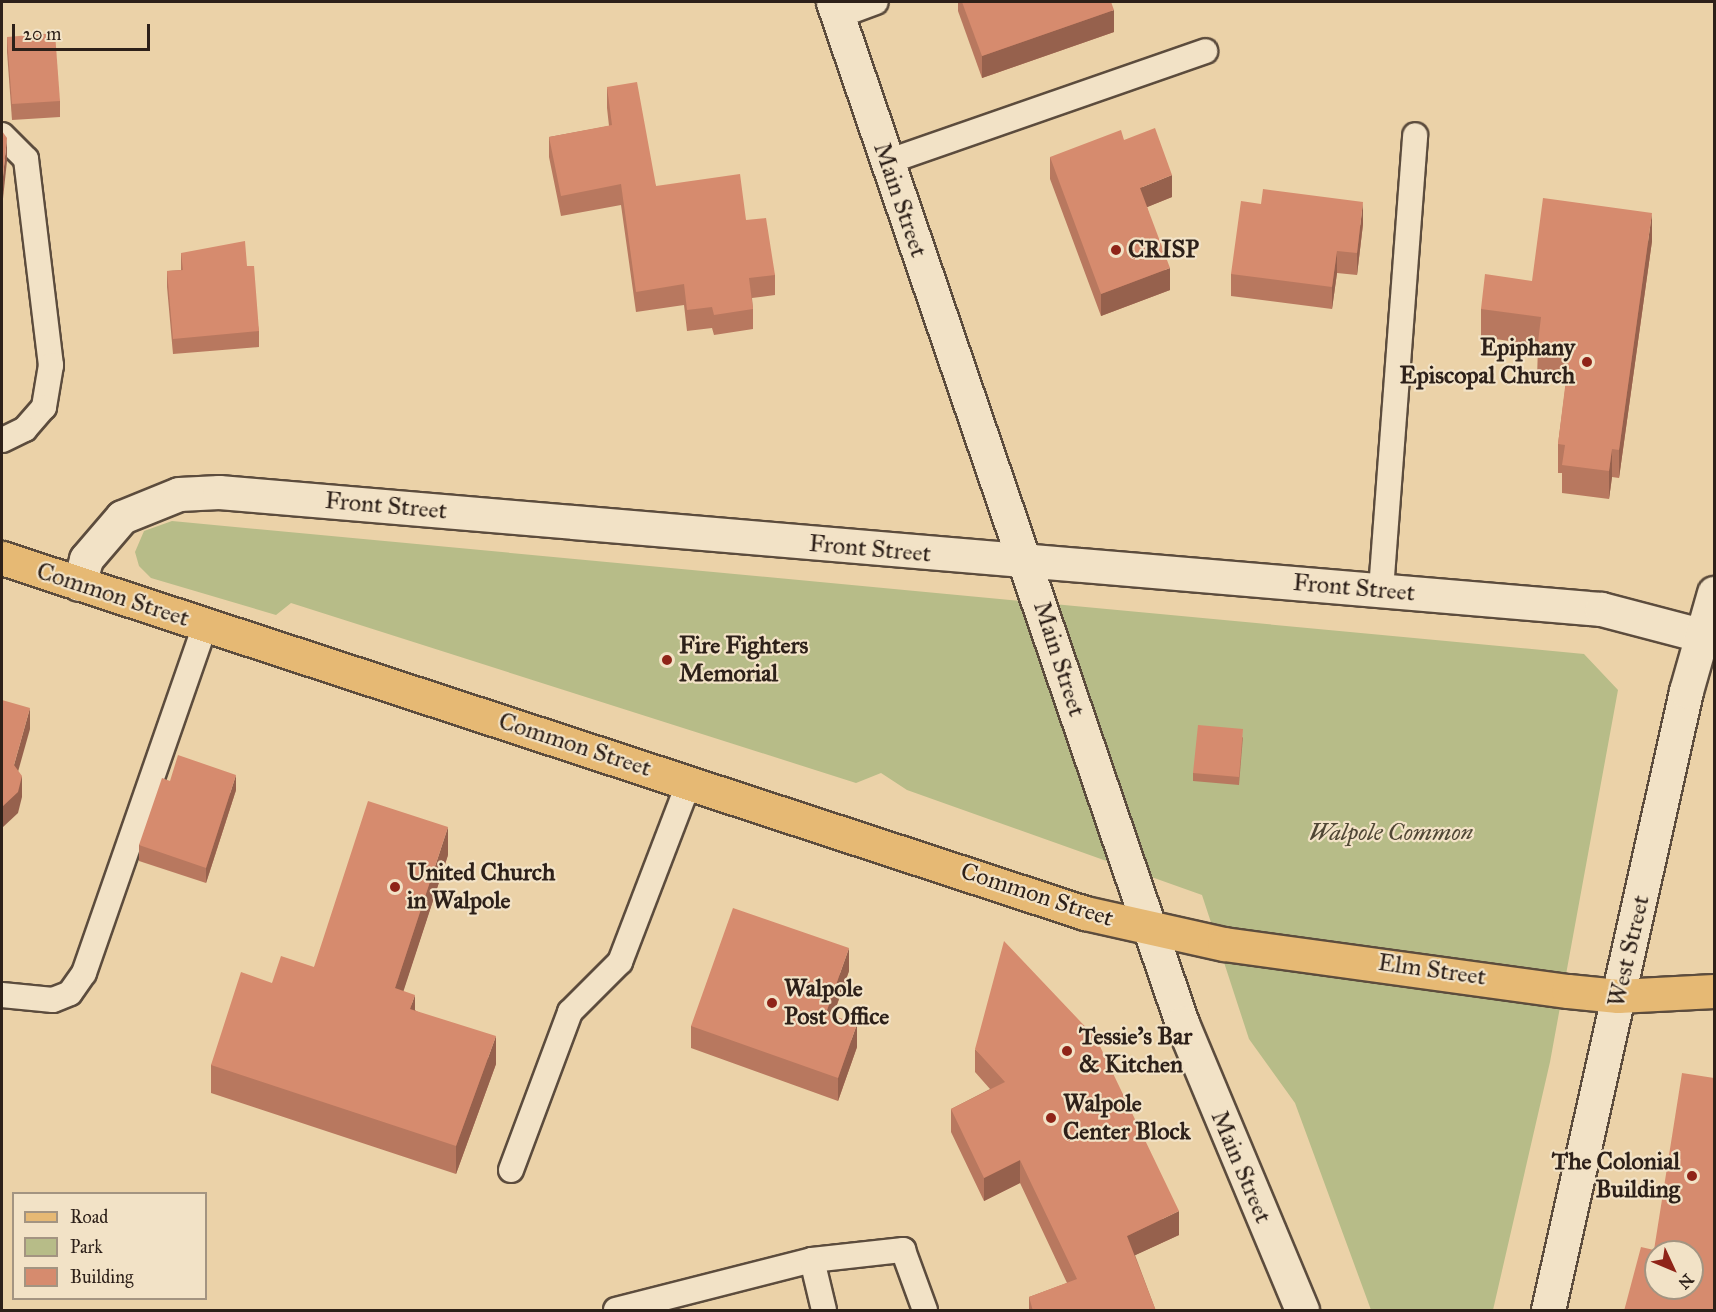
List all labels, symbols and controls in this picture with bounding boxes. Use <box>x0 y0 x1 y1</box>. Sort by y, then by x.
scale bar <box>15 12 153 50</box>
text: 20 m <box>23 23 61 45</box>
street label: Main Street <box>867 139 933 261</box>
place label: CRISP <box>1128 236 1199 264</box>
marker: CRISP <box>1109 243 1123 257</box>
place label: Epiphany Episcopal Church <box>1400 334 1575 390</box>
marker: Epiphany Episcopal Church <box>1580 355 1594 369</box>
street label: Front Street <box>324 486 448 526</box>
street label: Front Street <box>808 529 932 569</box>
street label: Common Street <box>33 557 193 633</box>
street label: Front Street <box>1292 568 1416 608</box>
street label: Main Street <box>1027 598 1091 720</box>
place label: Fire Fighters Memorial <box>679 632 808 688</box>
marker: Fire Fighters Memorial <box>660 653 674 667</box>
street label: Common Street <box>495 707 655 783</box>
park label: Walpole Common <box>1309 819 1473 847</box>
street label: Common Street <box>957 857 1117 933</box>
place label: United Church in Walpole <box>407 859 555 915</box>
marker: United Church in Walpole <box>388 880 402 894</box>
street label: West Street <box>1602 892 1656 1010</box>
street label: Elm Street <box>1376 948 1488 992</box>
place label: Walpole Post Office <box>784 975 889 1031</box>
marker: Walpole Post Office <box>765 996 779 1010</box>
place label: Tessie's Bar & Kitchen <box>1079 1023 1192 1079</box>
marker: Tessie's Bar & Kitchen <box>1060 1044 1074 1058</box>
place label: Walpole Center Block <box>1063 1090 1191 1146</box>
street label: Main Street <box>1204 1106 1278 1228</box>
marker: Walpole Center Block <box>1044 1111 1058 1125</box>
place label: The Colonial Building <box>1552 1148 1680 1204</box>
marker: The Colonial Building <box>1685 1169 1699 1183</box>
legend <box>12 1192 207 1300</box>
text: Road <box>70 1206 108 1228</box>
text: Park <box>70 1236 103 1258</box>
north arrow <box>1644 1240 1704 1300</box>
text: Building <box>70 1266 133 1288</box>
text: N <box>1674 1270 1697 1293</box>

